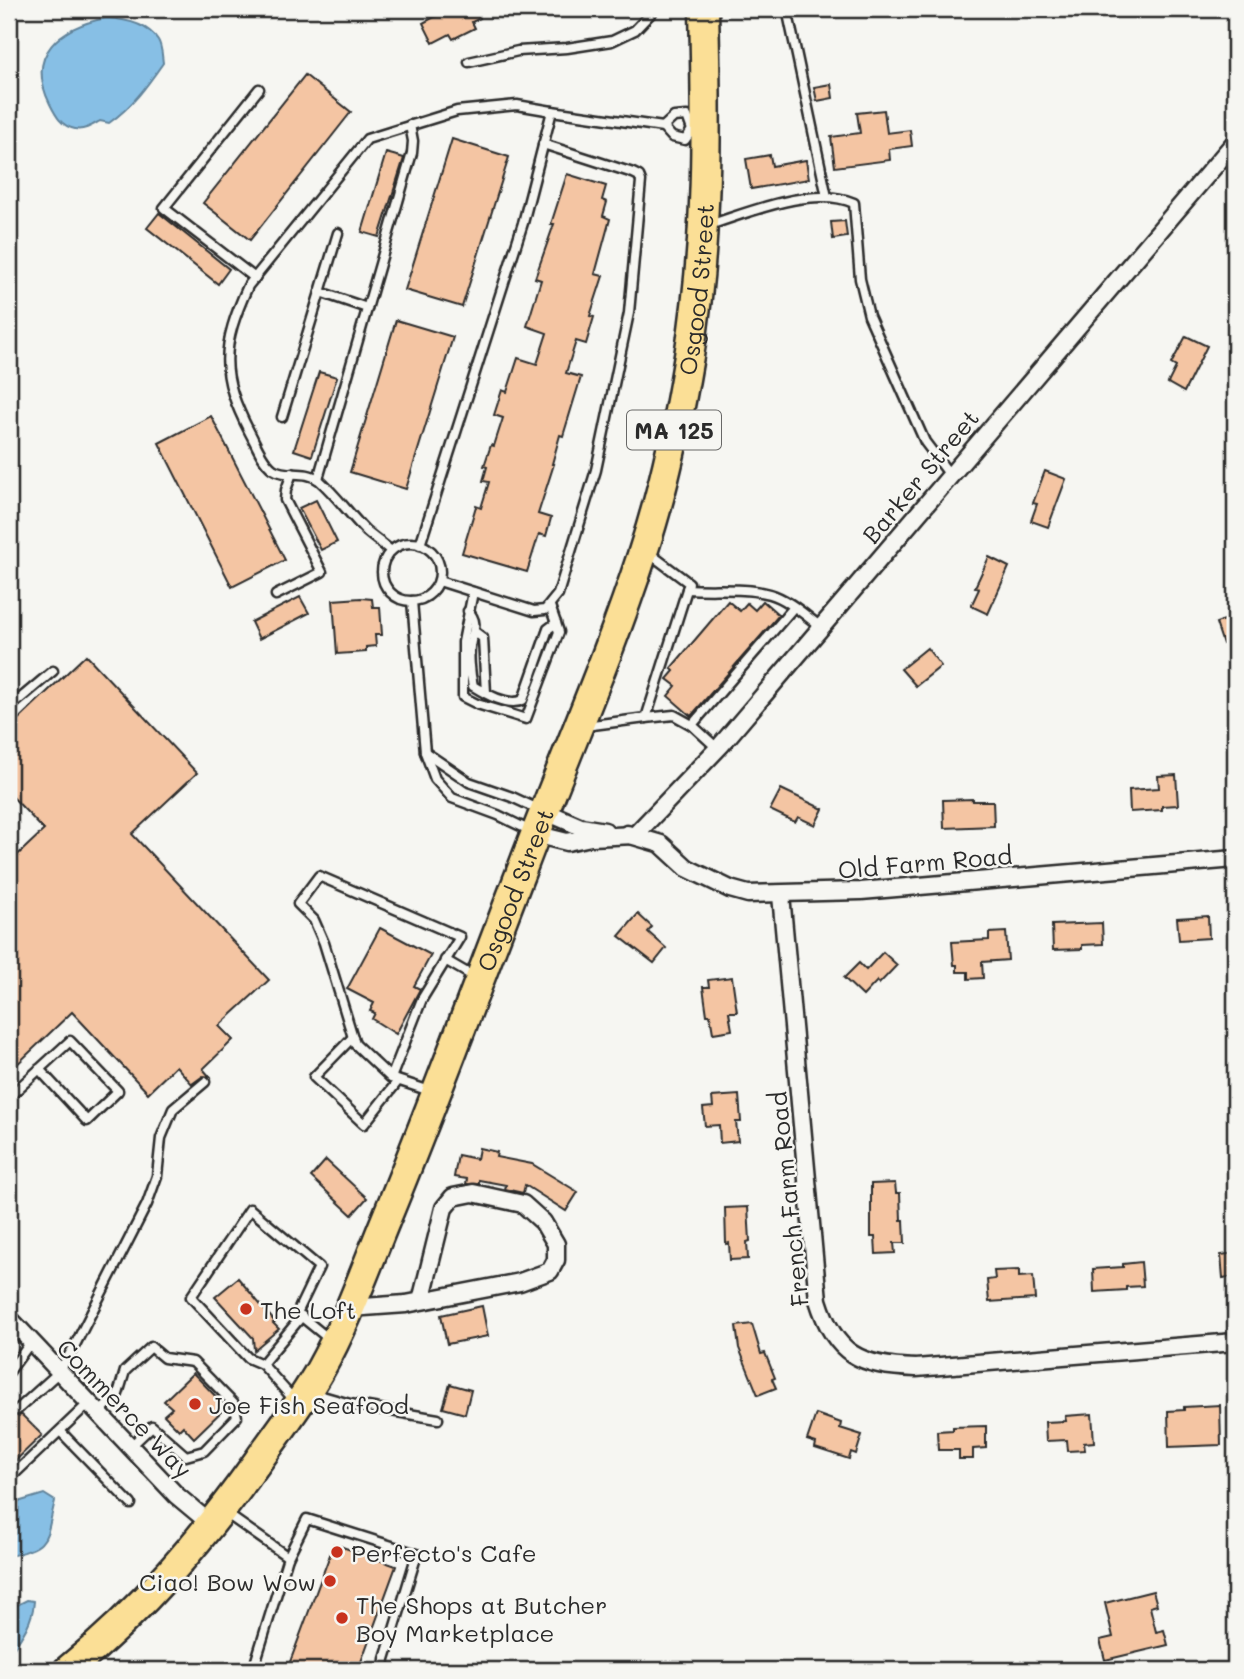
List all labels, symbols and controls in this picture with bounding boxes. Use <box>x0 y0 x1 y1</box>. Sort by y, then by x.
street label: Osgood Street <box>671 203 720 377</box>
street label: Barker Street <box>855 403 985 549</box>
road number: MA 125 <box>627 410 721 450</box>
street label: Osgood Street <box>469 803 560 975</box>
street label: Old Farm Road <box>837 839 1013 885</box>
street label: French Farm Road <box>761 1090 815 1308</box>
place label: The Loft <box>260 1294 356 1325</box>
marker: The Loft <box>238 1301 254 1317</box>
street label: Commerce Way <box>51 1332 199 1484</box>
place label: Joe Fish Seafood <box>209 1389 409 1420</box>
marker: Joe Fish Seafood <box>187 1396 203 1412</box>
place label: Perfecto's Cafe <box>351 1537 537 1568</box>
marker: Perfecto's Cafe <box>329 1544 345 1560</box>
place label: Ciao! Bow Wow <box>139 1566 316 1597</box>
marker: Ciao! Bow Wow <box>322 1573 338 1589</box>
place label: The Shops at Butcher Boy Marketplace <box>356 1589 607 1648</box>
marker: The Shops at Butcher Boy Marketplace <box>334 1610 350 1626</box>

